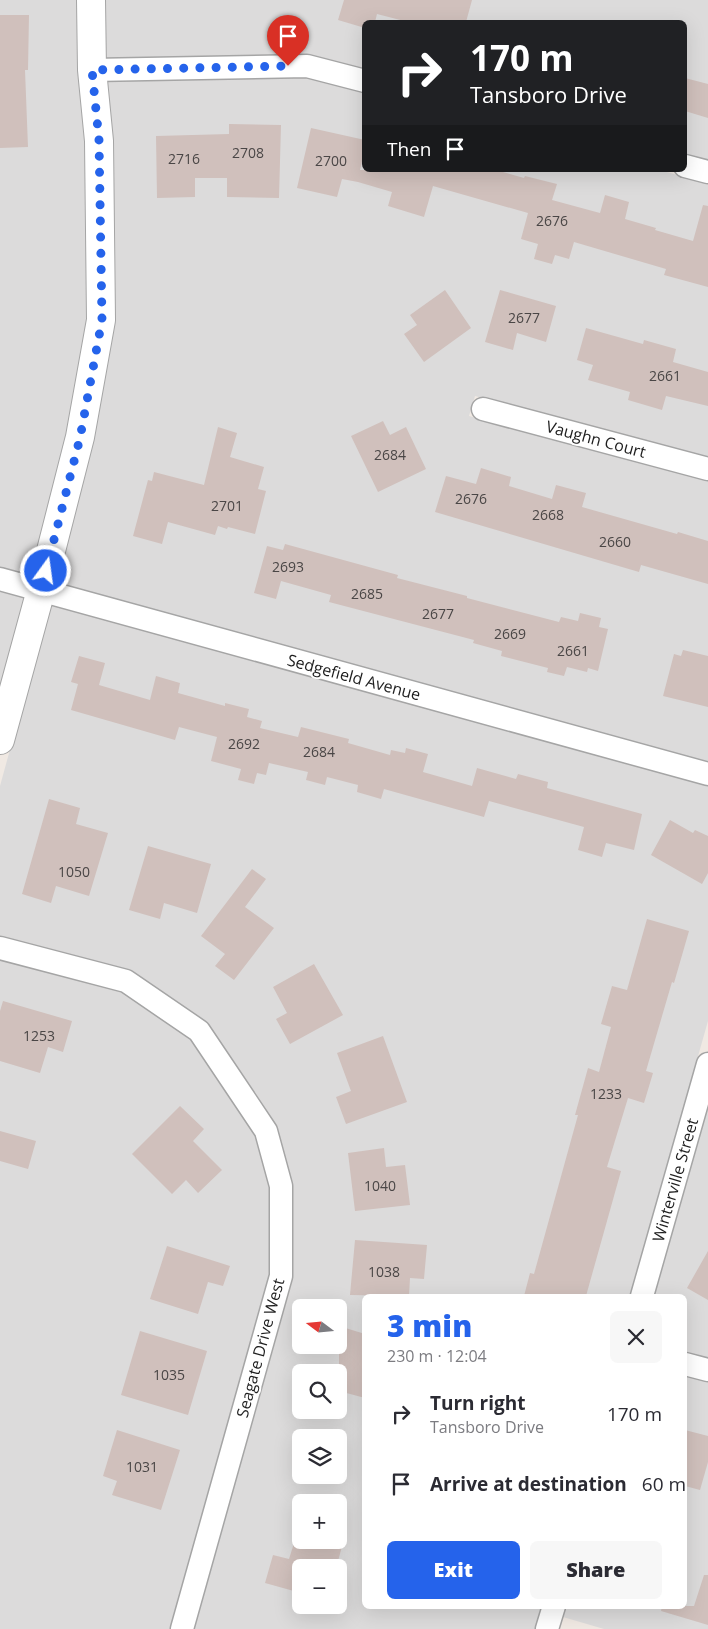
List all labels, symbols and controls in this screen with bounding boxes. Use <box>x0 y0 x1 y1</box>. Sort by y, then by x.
pin <box>267 15 309 66</box>
icon: arrive <box>274 22 302 50</box>
text: 170 m <box>470 34 574 81</box>
icon: right <box>387 40 452 105</box>
text: Tansboro Drive <box>470 79 627 109</box>
icon: arrive <box>441 135 469 163</box>
text: Then <box>387 136 431 162</box>
house number: 2708 <box>232 143 264 162</box>
house number: 2716 <box>168 149 200 168</box>
house number: 2700 <box>315 151 347 170</box>
house number: 2676 <box>536 211 568 230</box>
house number: 2677 <box>508 308 540 327</box>
house number: 2661 <box>649 366 681 385</box>
street label: Vaughn Court <box>544 415 649 463</box>
house number: 2684 <box>374 445 406 464</box>
house number: 2676 <box>455 489 487 508</box>
house number: 2701 <box>211 496 243 515</box>
house number: 2668 <box>532 505 564 524</box>
house number: 2660 <box>599 532 631 551</box>
position arrow <box>19 544 71 596</box>
house number: 2693 <box>272 557 304 576</box>
house number: 2685 <box>351 584 383 603</box>
house number: 2677 <box>422 604 454 623</box>
house number: 2669 <box>494 624 526 643</box>
house number: 2661 <box>557 641 589 660</box>
street label: Sedgefield Avenue <box>285 649 423 705</box>
house number: 2692 <box>228 734 260 753</box>
house number: 2684 <box>303 742 335 761</box>
house number: 1050 <box>58 862 90 881</box>
house number: 1253 <box>23 1026 55 1045</box>
house number: 1233 <box>590 1084 622 1103</box>
street label: Winterville Street <box>647 1115 703 1244</box>
house number: 1040 <box>364 1176 396 1195</box>
house number: 1038 <box>368 1262 400 1281</box>
street label: Seagate Drive West <box>231 1276 289 1420</box>
north arrow <box>292 1299 348 1354</box>
map controls <box>292 1299 347 1614</box>
text: 3 min <box>387 1305 472 1346</box>
button: close <box>610 1311 662 1363</box>
text: 230 m · 12:04 <box>387 1345 487 1367</box>
button: search <box>292 1364 347 1419</box>
house number: 1035 <box>153 1365 185 1384</box>
text: Turn right <box>430 1390 525 1416</box>
icon: right <box>387 1400 415 1428</box>
text: 170 m <box>607 1401 662 1427</box>
text: Tansboro Drive <box>430 1416 544 1438</box>
button: layers <box>292 1429 347 1484</box>
house number: 1031 <box>126 1457 158 1476</box>
icon: arrive <box>387 1470 415 1498</box>
text: Arrive at destination <box>430 1471 627 1497</box>
text: 60 m <box>642 1471 686 1497</box>
button: + <box>292 1494 347 1549</box>
button: Exit <box>387 1541 520 1599</box>
button: Share <box>530 1541 662 1599</box>
button: − <box>292 1559 347 1614</box>

